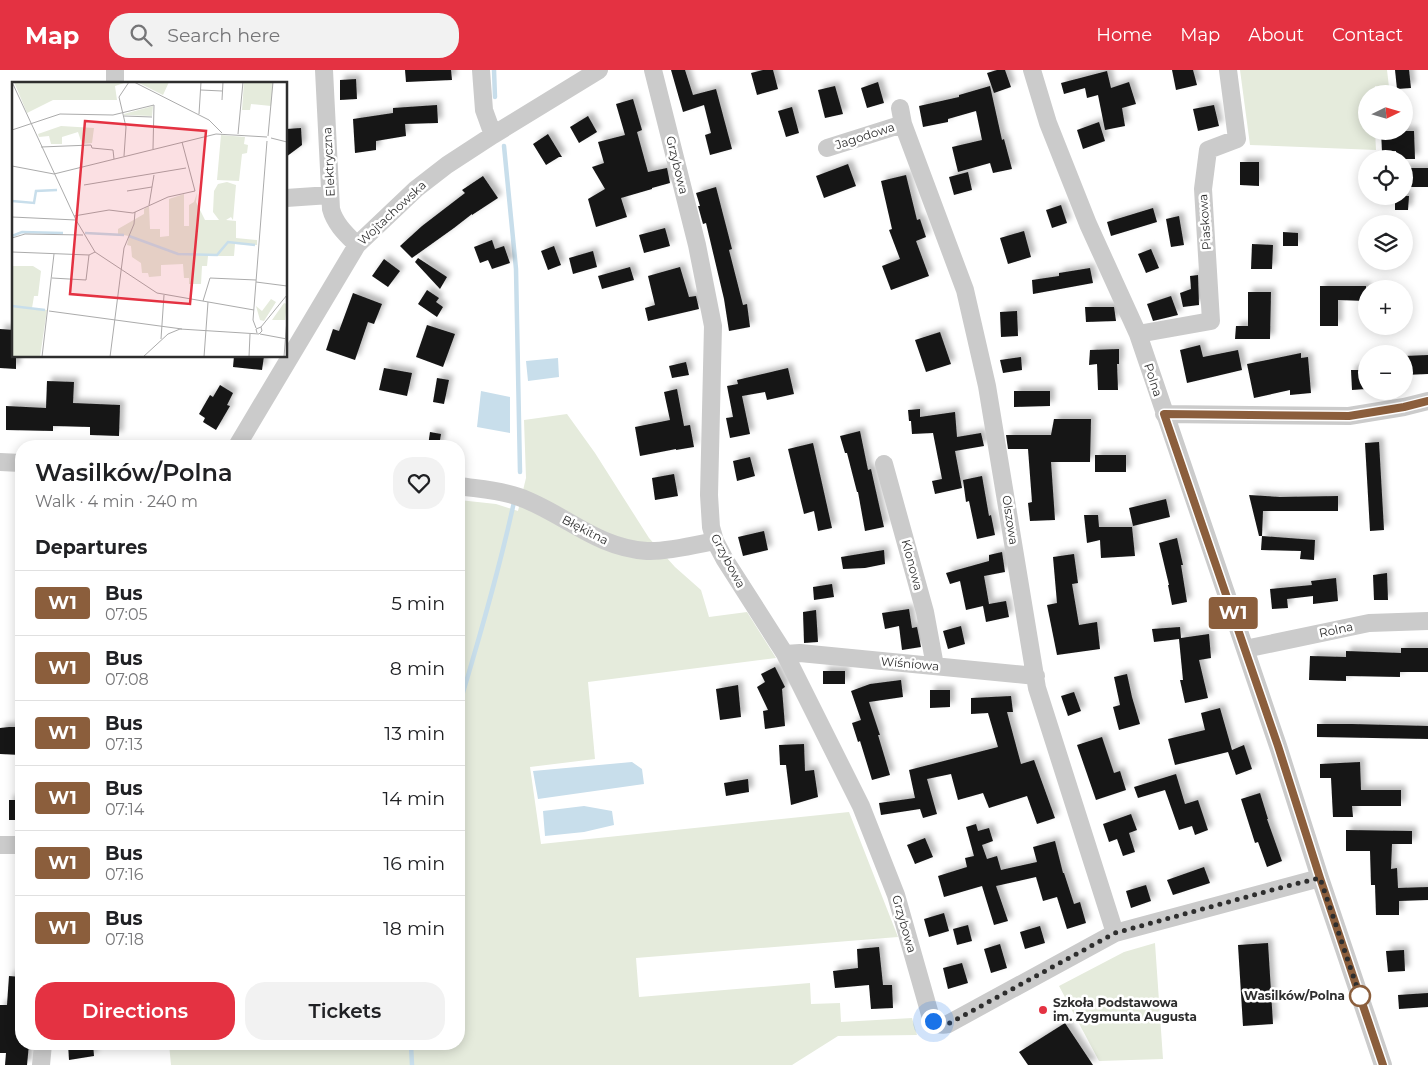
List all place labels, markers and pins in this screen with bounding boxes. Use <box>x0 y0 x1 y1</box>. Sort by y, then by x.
marker: Wasilków/Polna <box>1349 985 1371 1007</box>
place label: Wasilków/Polna <box>1244 988 1345 1003</box>
place label: Szkoła Podstawowa im. Zygmunta Augusta <box>1053 995 1197 1024</box>
marker: Szkoła Podstawowa im. Zygmunta Augusta <box>1037 1004 1049 1016</box>

